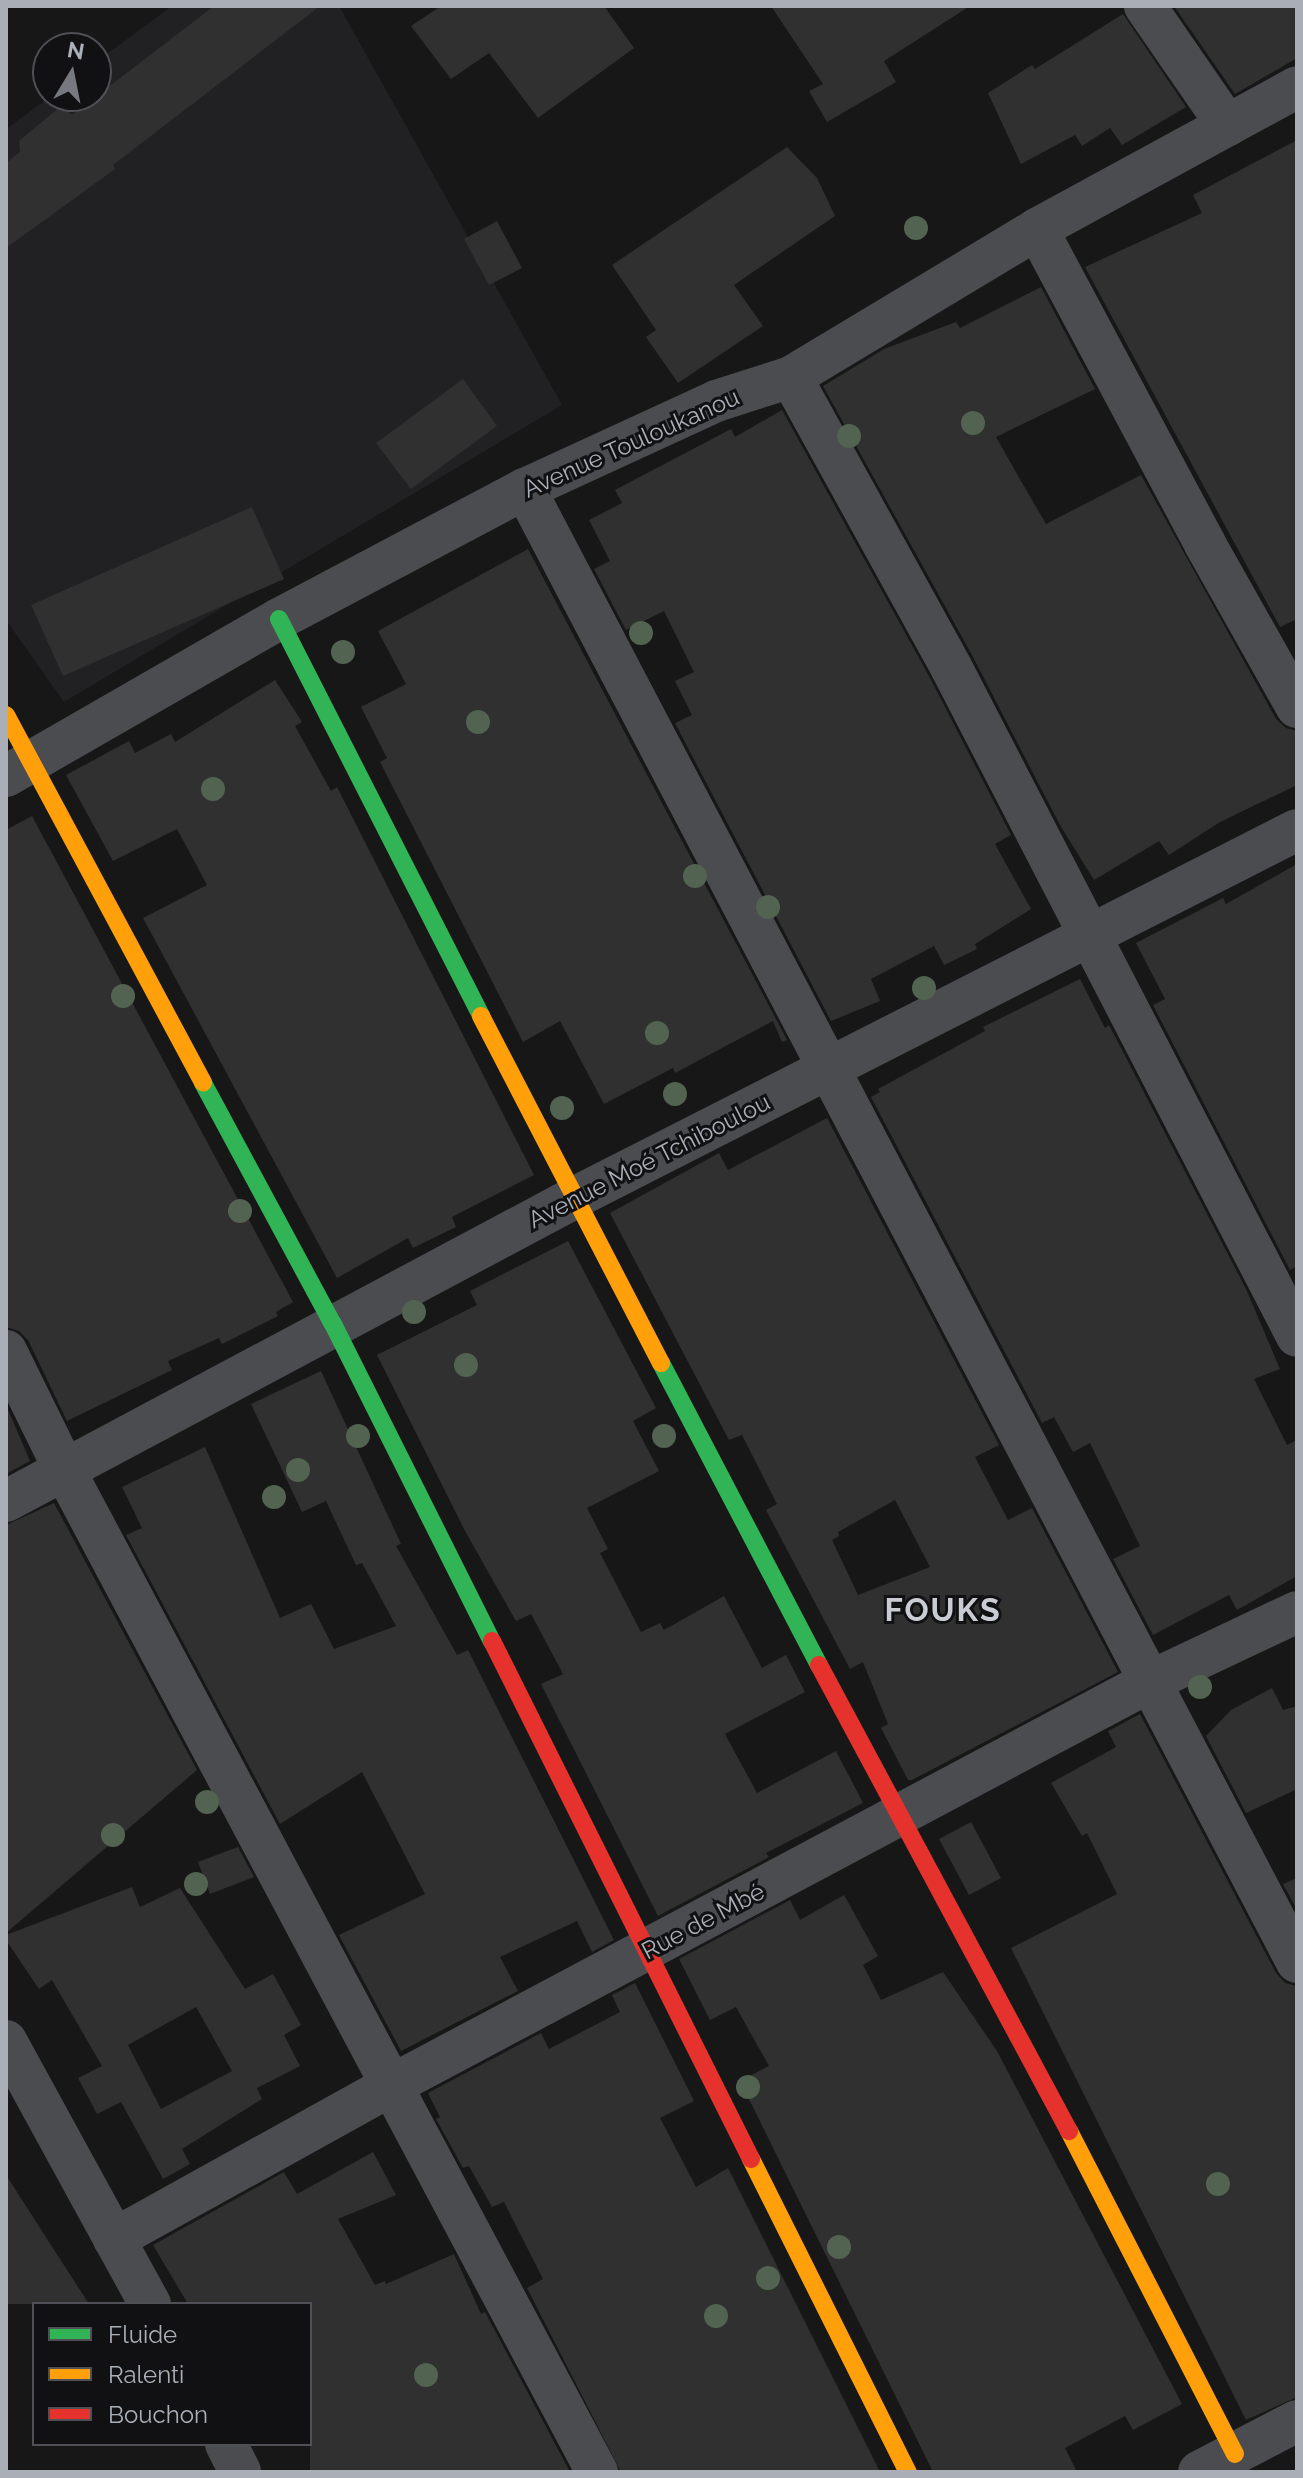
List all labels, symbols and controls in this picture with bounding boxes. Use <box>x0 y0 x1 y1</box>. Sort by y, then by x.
north arrow <box>32 32 112 112</box>
text: N <box>65 36 86 65</box>
street label: Avenue Touloukanou <box>518 382 744 504</box>
street label: Avenue Moé Tchiboulou <box>523 1087 775 1235</box>
district label: FOUKS <box>884 1591 1002 1629</box>
street label: Rue de Mbé <box>637 1877 769 1965</box>
legend <box>32 2302 312 2446</box>
text: Fluide <box>108 2320 177 2349</box>
text: Ralenti <box>108 2360 184 2389</box>
text: Bouchon <box>108 2400 208 2429</box>

